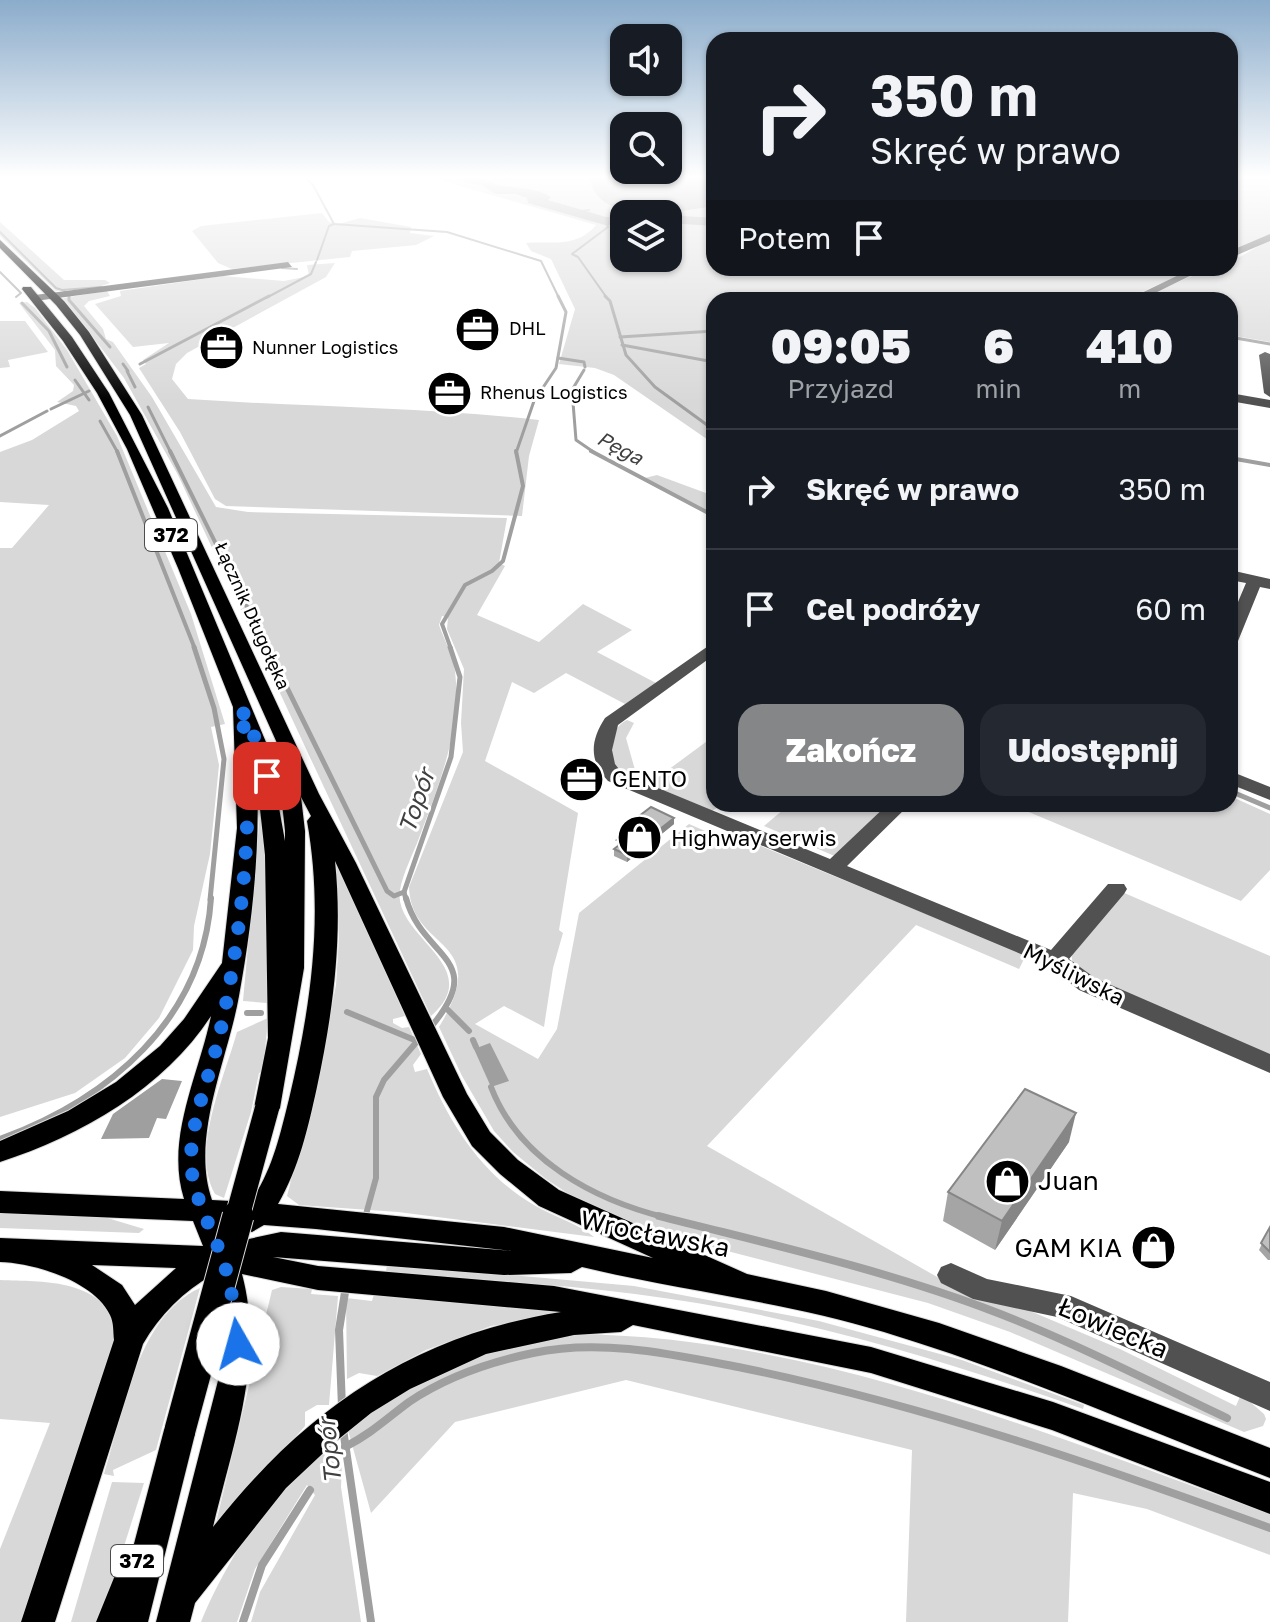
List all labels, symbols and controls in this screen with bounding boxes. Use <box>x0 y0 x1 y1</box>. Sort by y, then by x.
map controls <box>610 24 682 272</box>
button: sound <box>610 24 682 96</box>
text: 350 m <box>870 61 1038 128</box>
icon: right <box>738 64 842 168</box>
button: search <box>610 112 682 184</box>
text: Skręć w prawo <box>870 129 1121 172</box>
button: layers <box>610 200 682 272</box>
icon: arrive <box>847 216 891 260</box>
text: Potem <box>738 220 831 256</box>
office icon: DHL <box>454 305 502 353</box>
text: 09:05 <box>770 316 911 374</box>
text: 6 <box>983 316 1014 374</box>
text: 410 <box>1086 316 1174 374</box>
place label: DHL <box>509 317 546 339</box>
office icon: Nunner Logistics <box>197 324 245 372</box>
place label: Nunner Logistics <box>252 336 398 358</box>
office icon: Rhenus Logistics <box>425 369 473 417</box>
text: Przyjazd <box>788 373 894 404</box>
text: min <box>976 373 1022 404</box>
text: m <box>1118 373 1141 404</box>
place label: Rhenus Logistics <box>480 381 627 403</box>
water label: Pęga <box>593 425 648 470</box>
icon: right <box>738 467 782 511</box>
text: Skręć w prawo <box>806 471 1019 507</box>
text: 350 m <box>1118 471 1206 507</box>
road number: 372 <box>145 519 197 551</box>
street label: Łącznik Długołęka <box>211 539 295 693</box>
icon: arrive <box>738 587 782 631</box>
text: Cel podróży <box>806 591 980 627</box>
text: 60 m <box>1135 591 1206 627</box>
button: Zakończ <box>738 704 964 796</box>
button: Udostępnij <box>980 704 1206 796</box>
pin <box>233 742 301 810</box>
icon: arrive <box>245 754 289 798</box>
office icon: GENTO <box>557 755 605 803</box>
water label: Topór <box>391 761 441 836</box>
place label: GENTO <box>612 765 687 792</box>
shop icon: Highway serwis <box>616 814 664 862</box>
place label: Highway serwis <box>671 824 836 851</box>
street label: Myśliwska <box>1019 937 1129 1011</box>
shop icon: Juan <box>983 1157 1031 1205</box>
place label: Juan <box>1038 1165 1099 1196</box>
street label: Wrocławska <box>578 1204 732 1263</box>
shop icon: GAM KIA <box>1129 1224 1177 1272</box>
place label: GAM KIA <box>1014 1232 1122 1263</box>
street label: Łowiecka <box>1053 1290 1173 1365</box>
position arrow <box>196 1302 280 1386</box>
water label: Topór <box>310 1413 346 1485</box>
road number: 372 <box>111 1545 163 1577</box>

